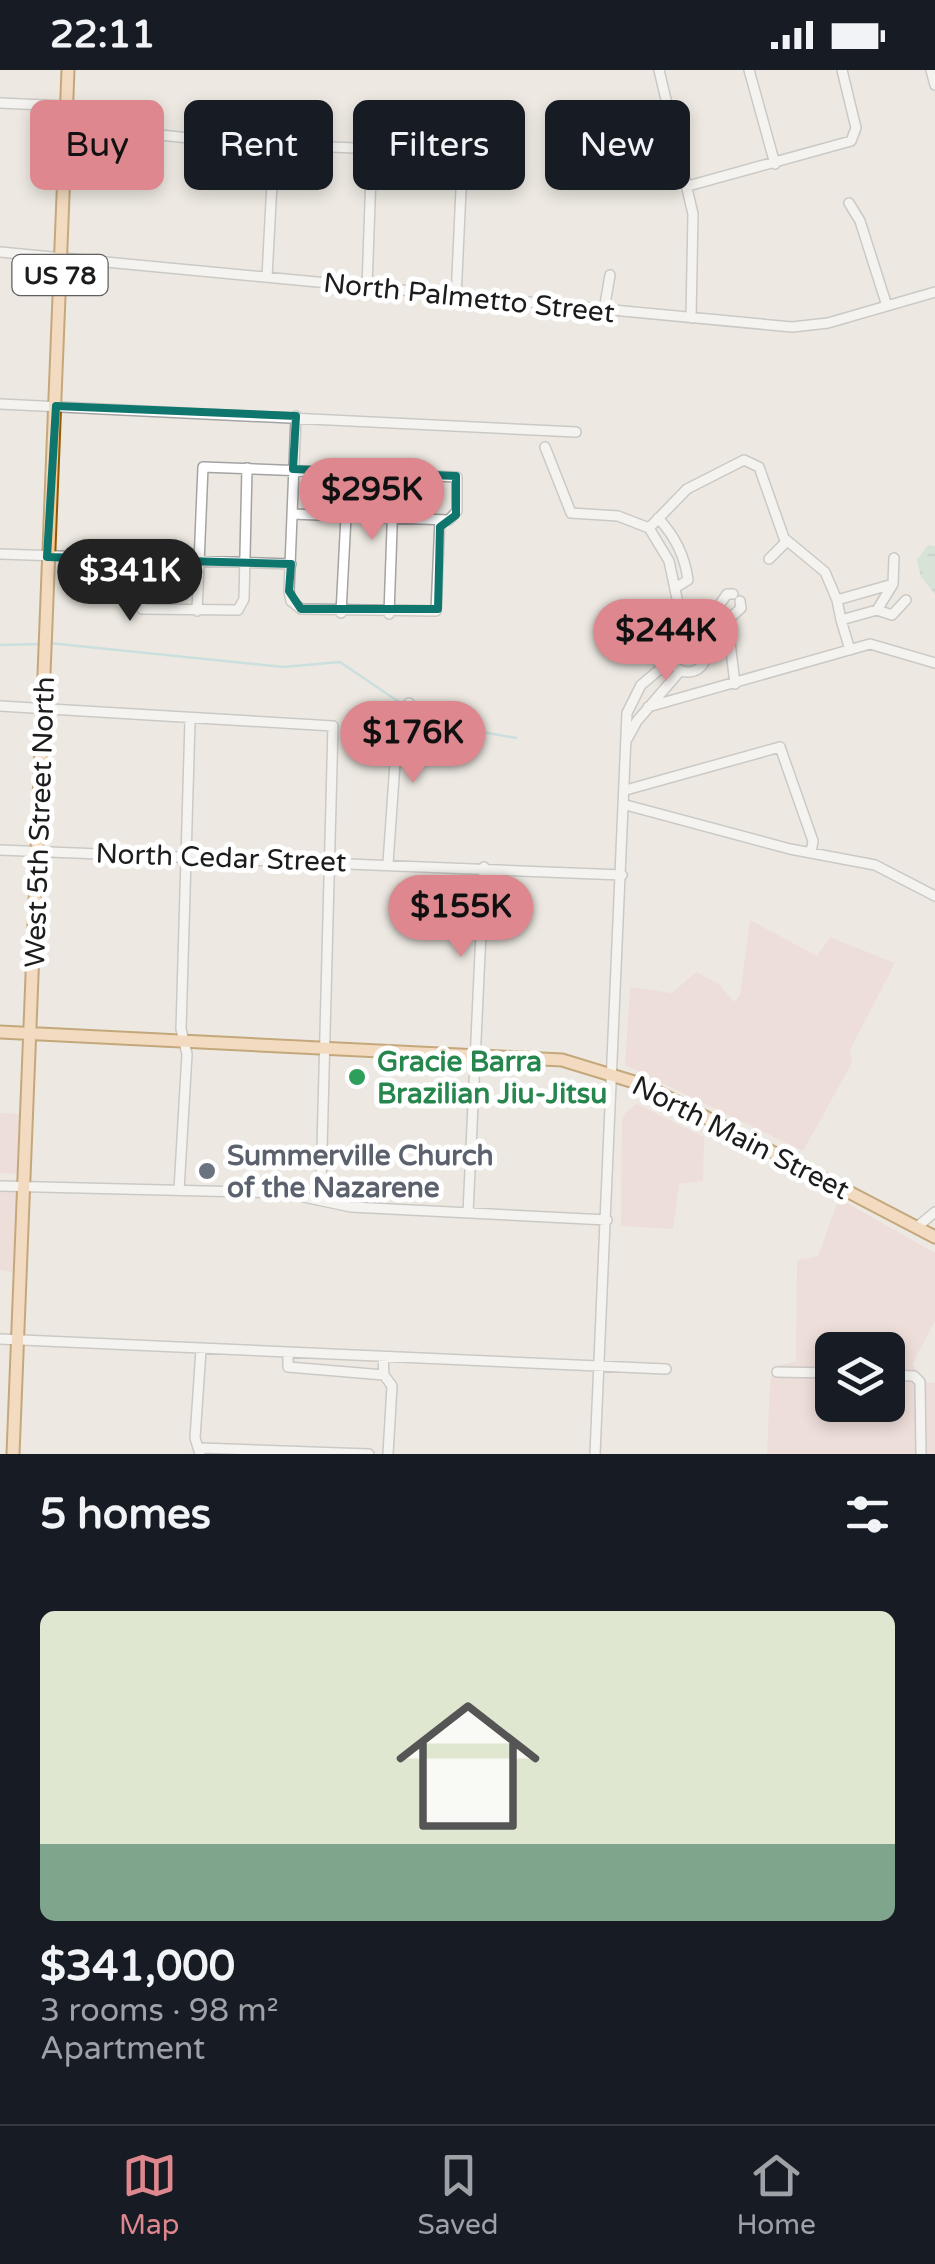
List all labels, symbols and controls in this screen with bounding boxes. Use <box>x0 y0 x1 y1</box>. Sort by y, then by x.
text: 22:11 <box>50 12 155 58</box>
chip: Buy <box>30 100 164 190</box>
chip: Rent <box>184 100 333 190</box>
chip: Filters <box>353 100 525 190</box>
chip: New <box>545 100 690 190</box>
road number: US 78 <box>12 255 108 295</box>
street label: North Palmetto Street <box>322 266 617 330</box>
pin: $295K <box>302 458 442 543</box>
text: $295K <box>321 471 423 509</box>
pin: $341K <box>60 539 200 624</box>
text: $341K <box>79 552 181 590</box>
pin: $244K <box>596 599 736 684</box>
text: $244K <box>615 612 717 650</box>
street label: West 5th Street North <box>18 676 62 968</box>
pin: $176K <box>343 701 483 786</box>
text: $176K <box>362 714 464 752</box>
street label: North Cedar Street <box>95 837 347 879</box>
pin: $155K <box>391 875 531 960</box>
text: $155K <box>410 888 512 926</box>
place label: Gracie Barra Brazilian Jiu-Jitsu <box>377 1045 607 1111</box>
marker: Gracie Barra Brazilian Jiu-Jitsu <box>346 1066 368 1088</box>
street label: North Main Street <box>626 1068 855 1207</box>
place label: Summerville Church of the Nazarene <box>227 1139 494 1205</box>
marker: Summerville Church of the Nazarene <box>196 1160 218 1182</box>
map controls <box>815 1332 905 1422</box>
button: layers <box>815 1332 905 1422</box>
icon: filters <box>840 1487 895 1542</box>
text: 5 homes <box>40 1489 211 1540</box>
icon: home <box>378 1676 558 1856</box>
text: $341,000 <box>40 1941 235 1992</box>
text: 3 rooms · 98 m² <box>40 1992 279 2030</box>
text: Apartment <box>40 2030 205 2068</box>
tab: Map <box>119 2148 180 2242</box>
tab: Saved <box>418 2148 499 2242</box>
tab: Home <box>737 2148 816 2242</box>

